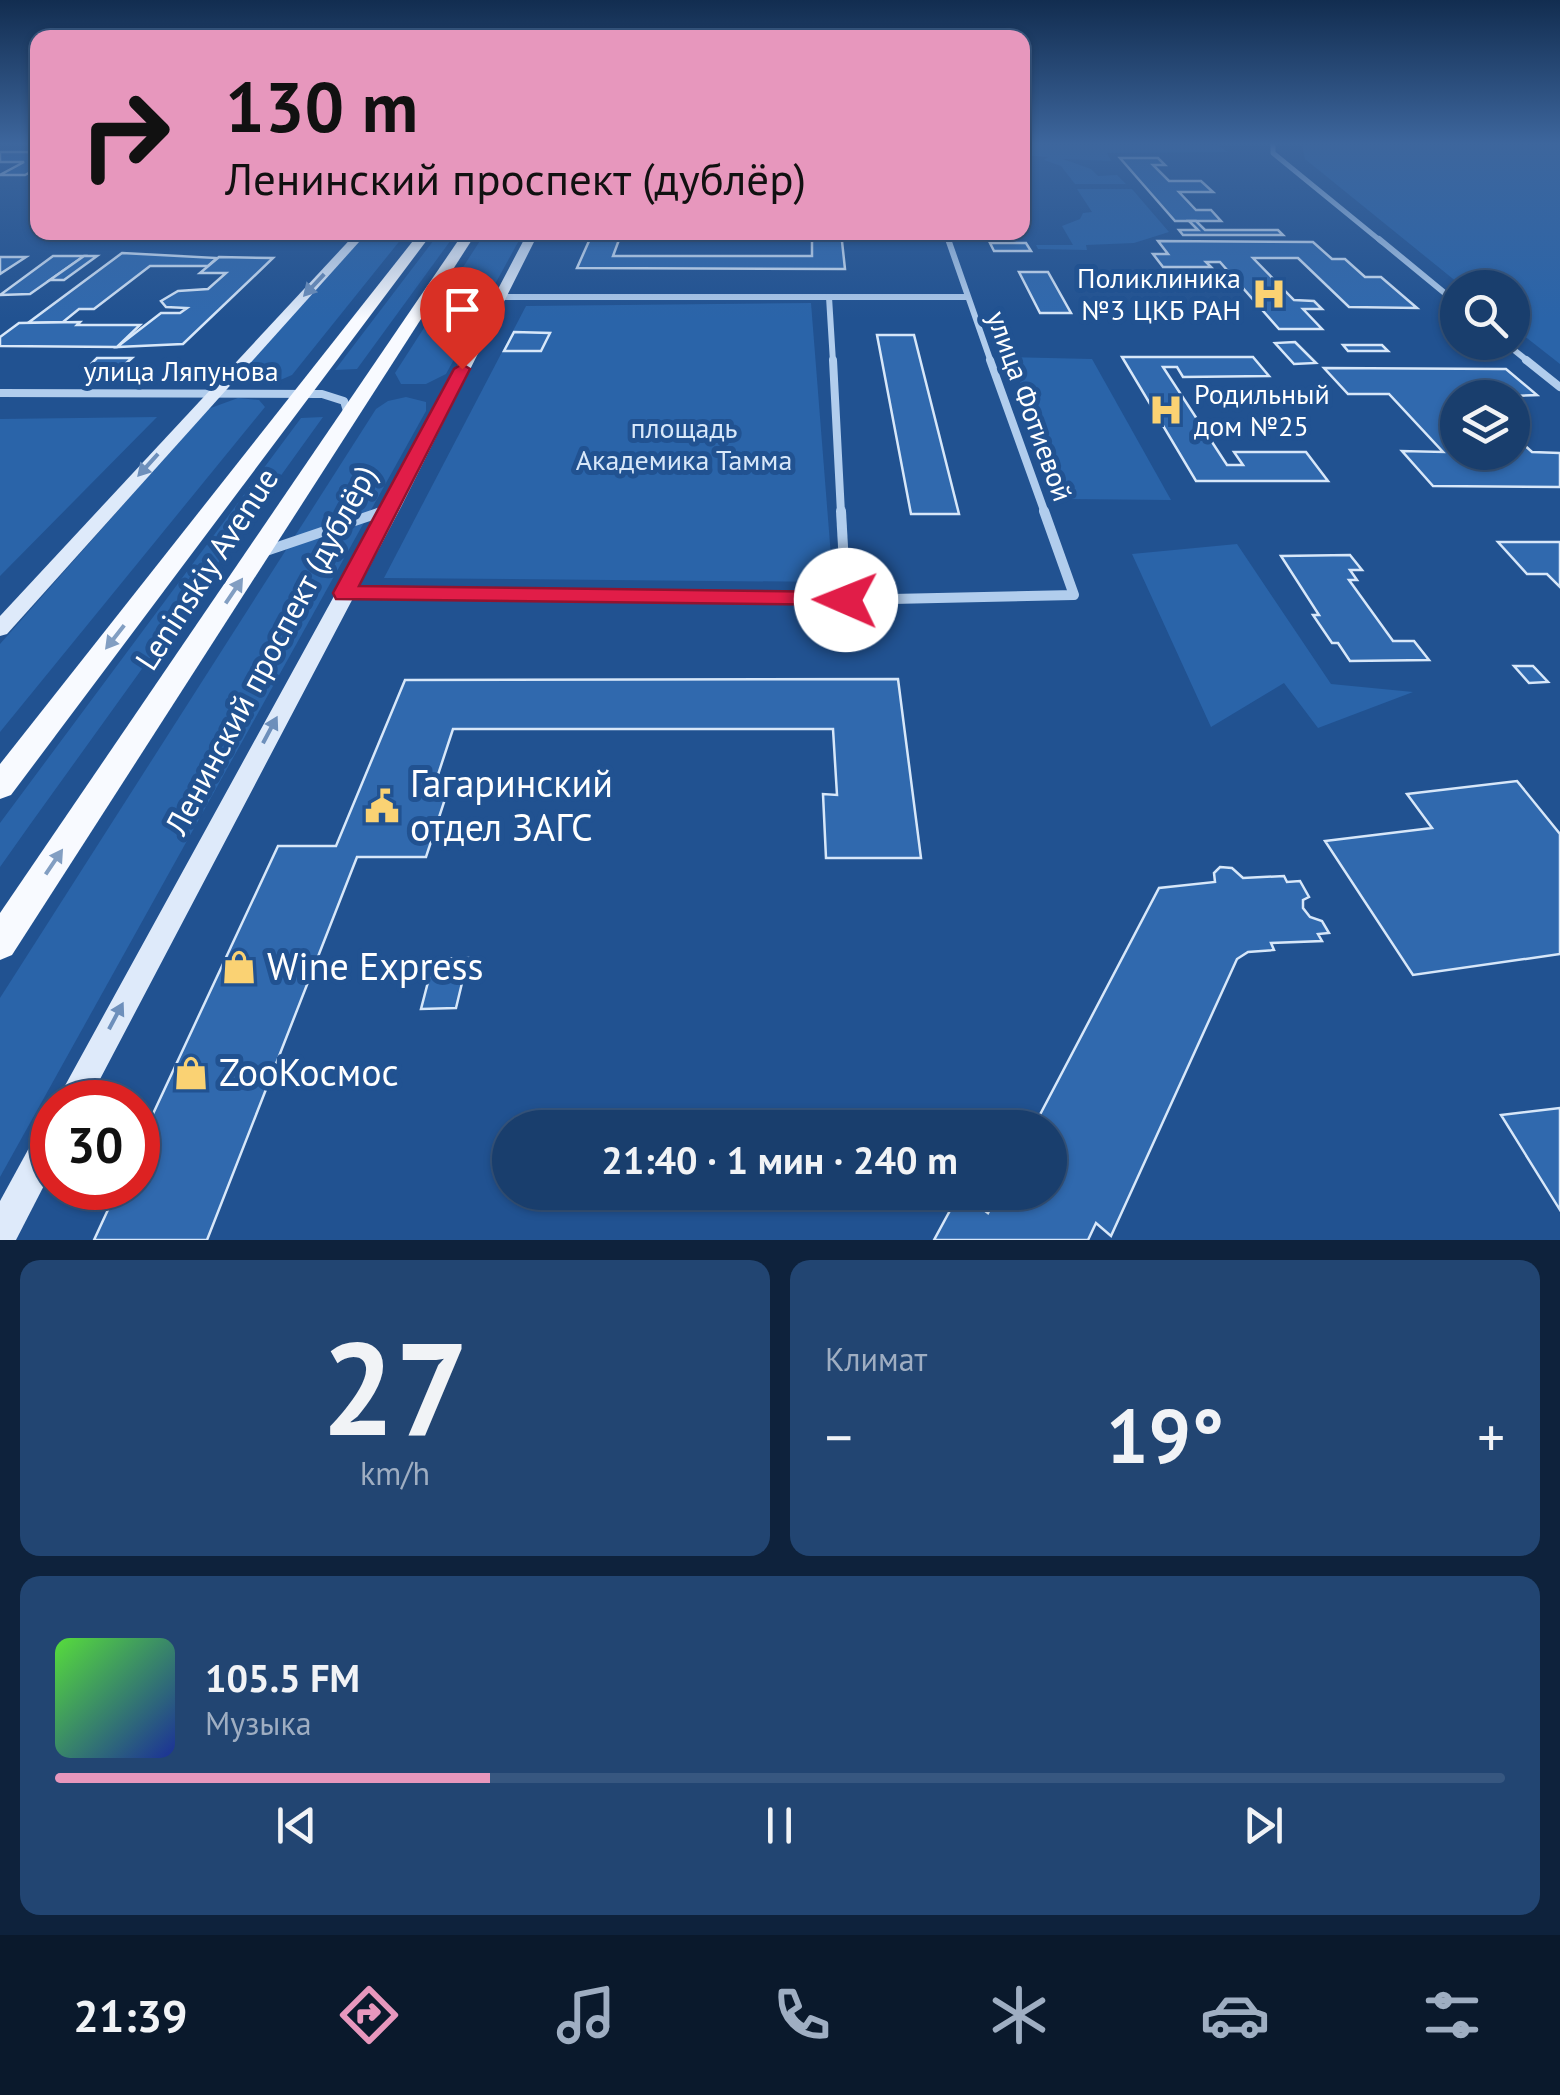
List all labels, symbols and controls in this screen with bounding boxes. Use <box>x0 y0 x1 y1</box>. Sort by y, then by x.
text: 130 m <box>225 61 418 151</box>
icon: right <box>60 70 190 200</box>
text: Ленинский проспект (дублёр) <box>225 149 806 207</box>
place label: Поликлиника №3 ЦКБ РАН <box>1077 259 1241 328</box>
pin <box>420 267 505 370</box>
map controls <box>1440 270 1530 470</box>
button: search <box>1440 270 1530 360</box>
one-way arrow <box>303 273 326 297</box>
hospital icon: Поликлиника №3 ЦКБ РАН <box>1250 275 1288 313</box>
icon: arrive <box>435 282 490 337</box>
street label: улица Фотиевой <box>979 306 1082 506</box>
street label: улица Ляпунова <box>83 352 279 389</box>
place label: Родильный дом №25 <box>1194 375 1330 444</box>
button: layers <box>1440 380 1530 470</box>
hospital icon: Родильный дом №25 <box>1147 391 1185 429</box>
park label: площадь Академика Тамма <box>576 409 792 478</box>
one-way arrow <box>138 452 160 477</box>
street label: Ленинский проспект (дублёр) <box>154 457 386 843</box>
street label: Leninskiy Avenue <box>125 459 287 678</box>
position arrow <box>794 548 898 652</box>
one-way arrow <box>225 578 243 605</box>
one-way arrow <box>105 624 126 650</box>
one-way arrow <box>262 716 279 745</box>
place label: Гагаринский отдел ЗАГС <box>410 758 613 851</box>
public building icon: Гагаринский отдел ЗАГС <box>363 787 401 825</box>
one-way arrow <box>44 848 63 875</box>
place label: Wine Express <box>267 941 484 990</box>
shop icon: Wine Express <box>220 948 258 986</box>
one-way arrow <box>107 1002 124 1031</box>
place label: ZooКосмос <box>219 1047 399 1096</box>
shop icon: ZooКосмос <box>172 1054 210 1092</box>
speed limit sign: 30 <box>30 1080 160 1210</box>
text: 21:40 · 1 мин · 240 m <box>601 1135 958 1184</box>
text: 27 <box>321 1303 469 1471</box>
text: Климат <box>825 1338 927 1380</box>
text: 19° <box>1106 1387 1224 1484</box>
text: − <box>825 1401 853 1472</box>
text: + <box>1477 1401 1505 1472</box>
text: km/h <box>360 1452 430 1494</box>
text: 105.5 FM <box>205 1653 360 1702</box>
text: Музыка <box>205 1702 312 1744</box>
icon: previous <box>269 1798 324 1853</box>
icon: pause <box>752 1798 807 1853</box>
icon: next <box>1236 1798 1291 1853</box>
icon: directions <box>334 1980 404 2050</box>
icon: music <box>551 1980 621 2050</box>
icon: phone <box>767 1980 837 2050</box>
icon: climate <box>984 1980 1054 2050</box>
icon: car <box>1200 1980 1270 2050</box>
icon: filters <box>1417 1980 1487 2050</box>
text: 21:39 <box>73 1986 187 2044</box>

